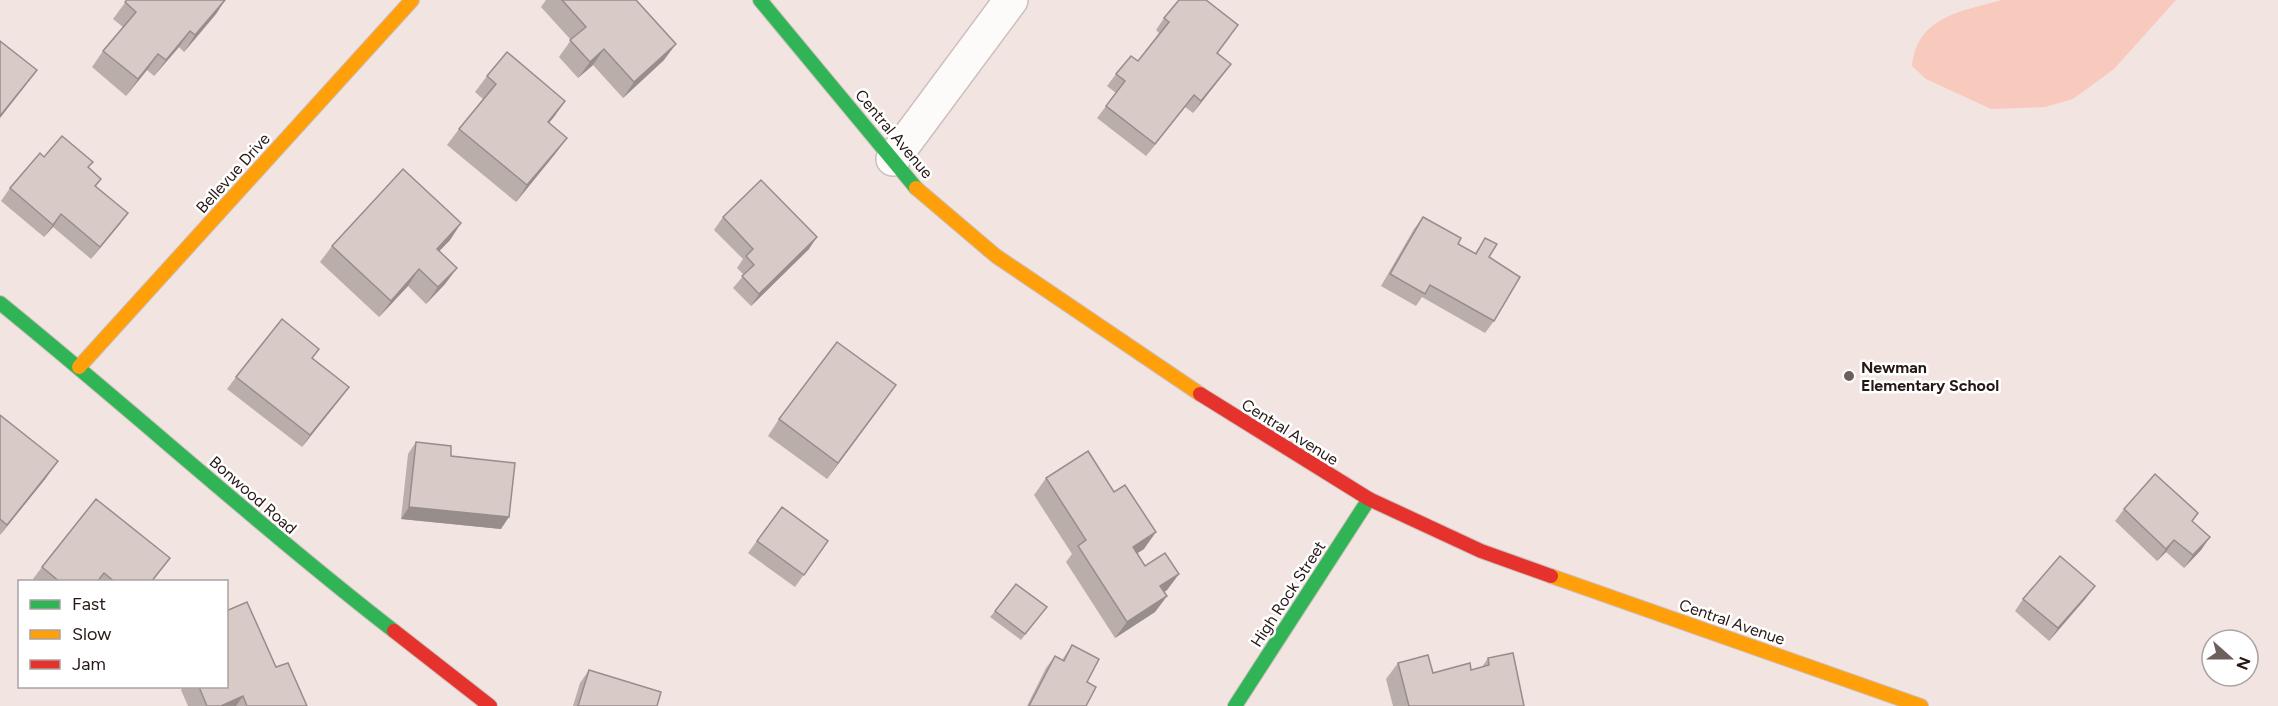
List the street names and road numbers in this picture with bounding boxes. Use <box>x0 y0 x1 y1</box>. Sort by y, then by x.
street label: Central Avenue <box>851 86 937 183</box>
street label: Bellevue Drive <box>192 129 274 217</box>
street label: Central Avenue <box>1238 395 1342 469</box>
street label: Bonwood Road <box>206 452 300 538</box>
street label: High Rock Street <box>1247 537 1329 651</box>
street label: Central Avenue <box>1677 595 1788 649</box>

